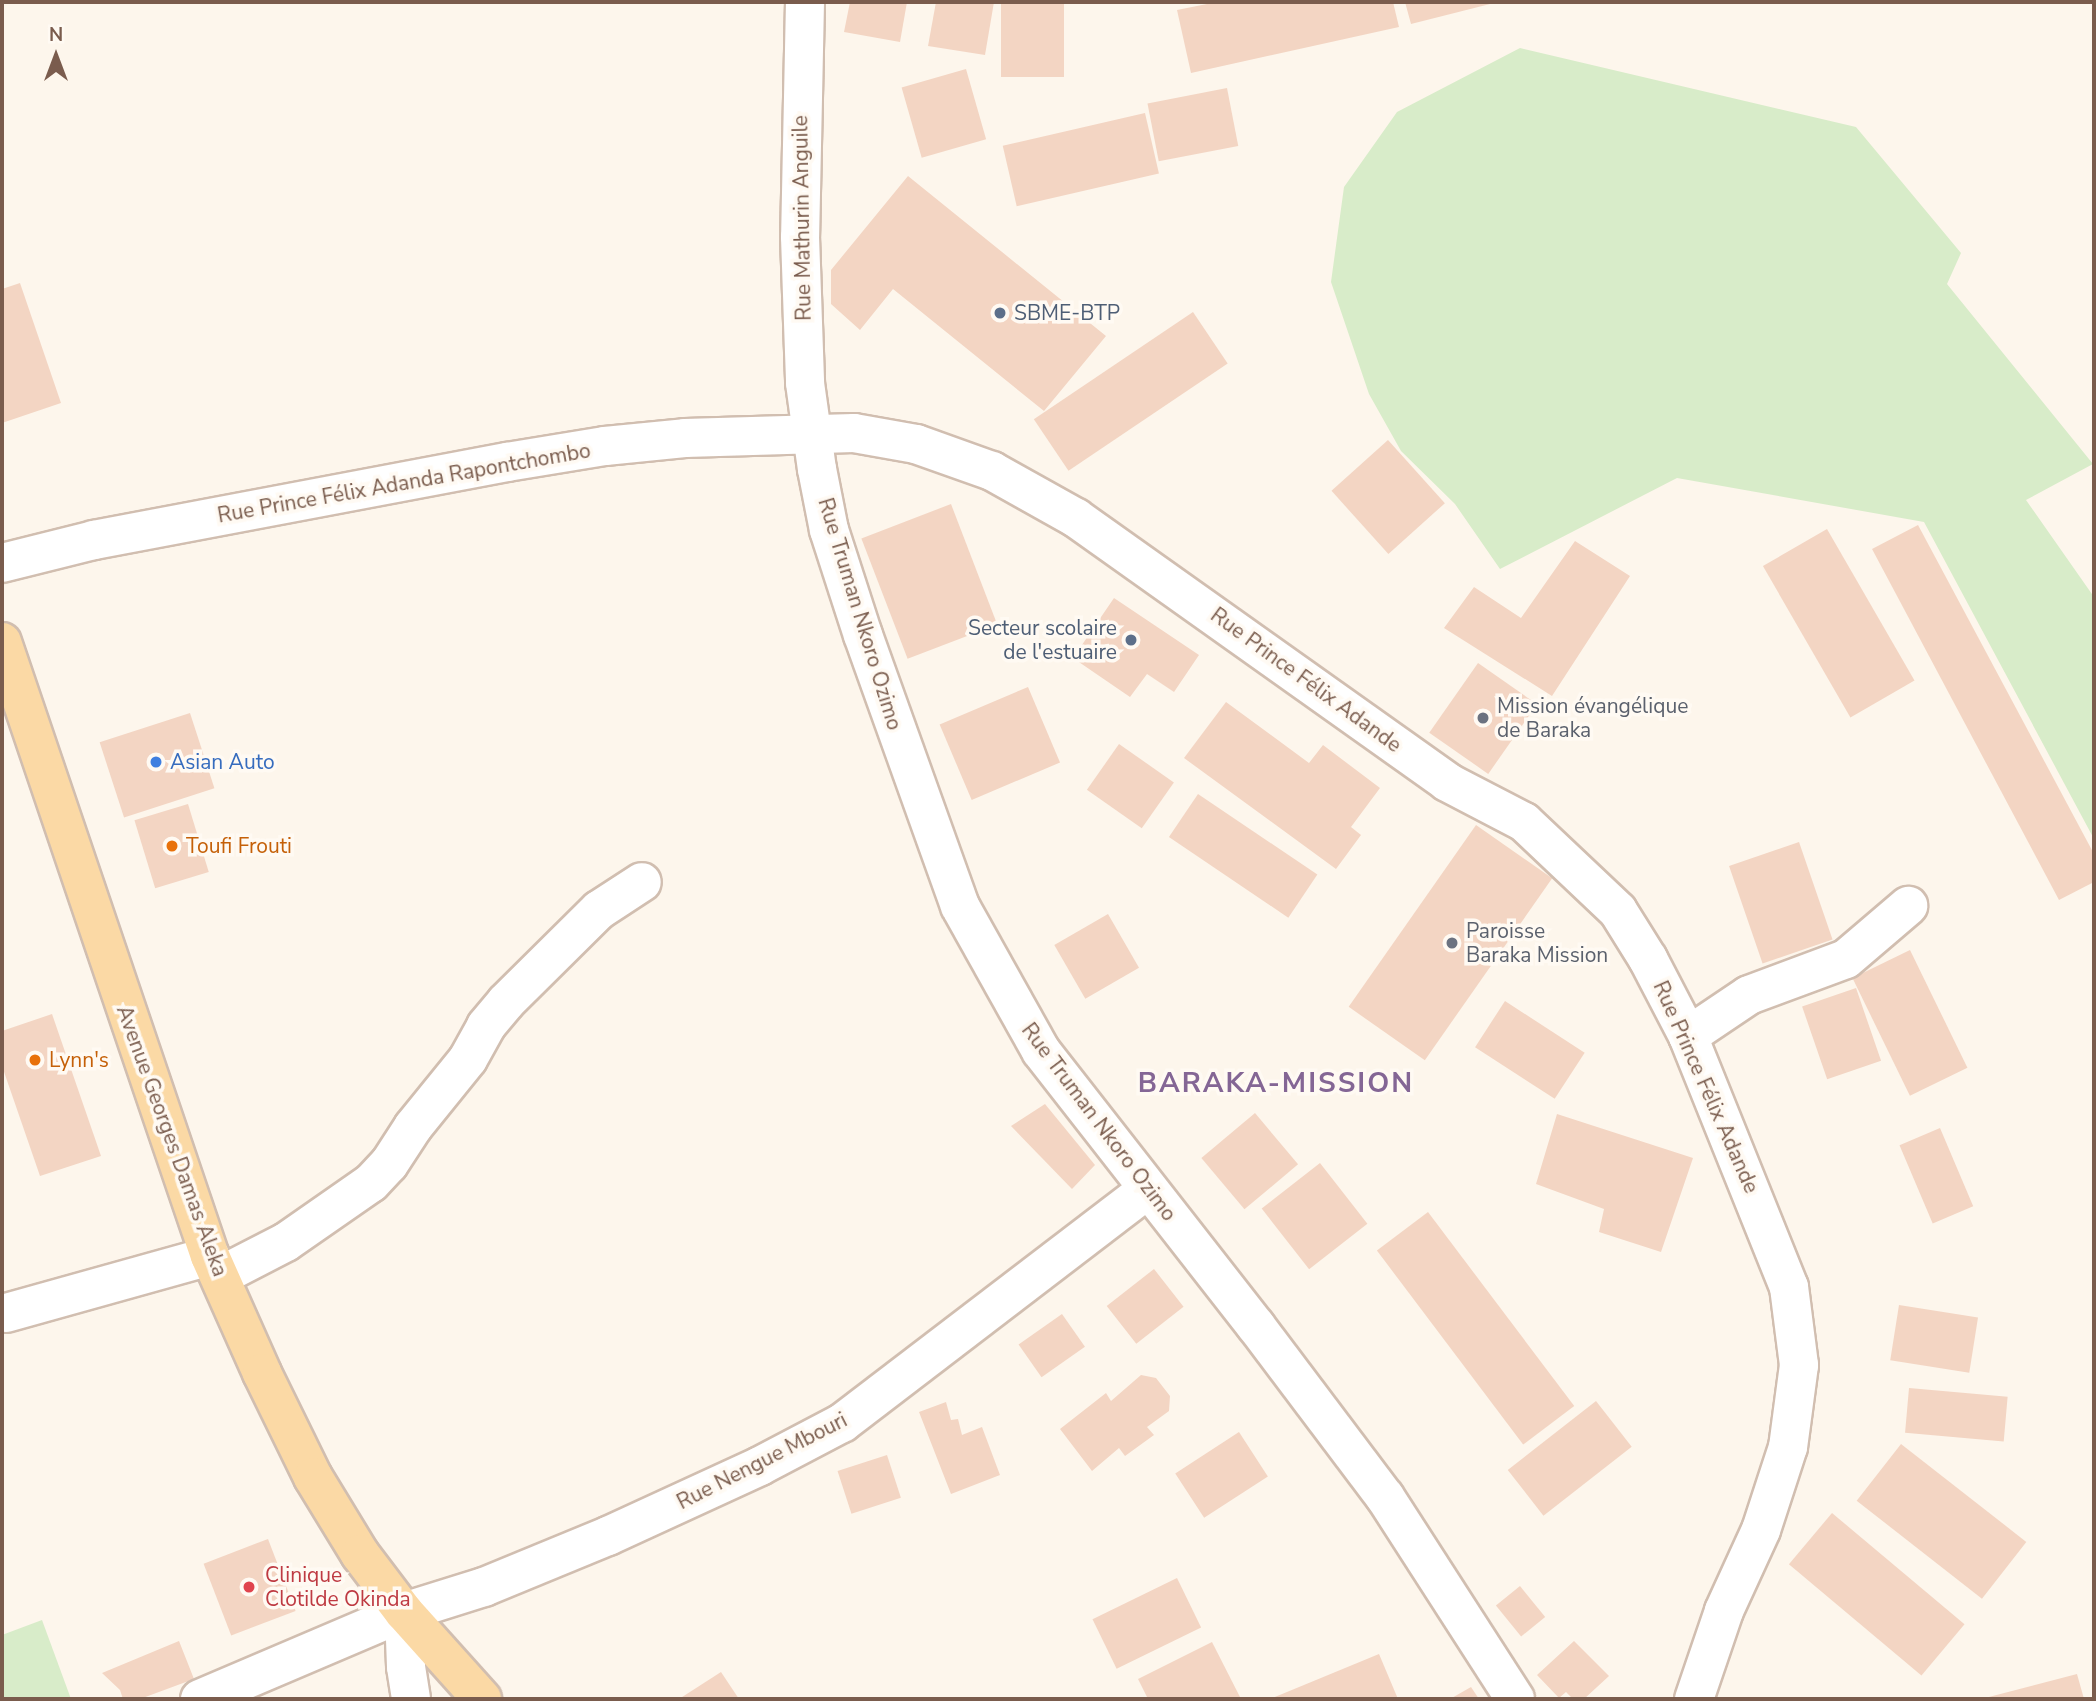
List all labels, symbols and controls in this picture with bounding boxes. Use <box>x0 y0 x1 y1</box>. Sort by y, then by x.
north arrow <box>21 21 91 91</box>
text: N <box>49 22 63 48</box>
street label: Rue Mathurin Anguile <box>788 115 816 321</box>
place label: SBME-BTP <box>1014 300 1120 326</box>
marker: SBME-BTP <box>992 305 1008 321</box>
street label: Rue Prince Félix Adanda Rapontchombo <box>215 438 593 528</box>
street label: Rue Truman Nkoro Ozimo <box>813 495 907 733</box>
street label: Rue Prince Félix Adande <box>1206 602 1406 758</box>
place label: Secteur scolaire de l'estuaire <box>968 615 1117 665</box>
marker: Secteur scolaire de l'estuaire <box>1123 632 1139 648</box>
place label: Mission évangélique de Baraka <box>1497 693 1688 743</box>
marker: Mission évangélique de Baraka <box>1475 710 1491 726</box>
place label: Asian Auto <box>170 749 275 775</box>
marker: Asian Auto <box>148 754 164 770</box>
place label: Toufi Frouti <box>186 833 292 859</box>
marker: Toufi Frouti <box>164 838 180 854</box>
place label: Paroisse Baraka Mission <box>1466 918 1608 968</box>
marker: Paroisse Baraka Mission <box>1444 935 1460 951</box>
street label: Rue Prince Félix Adande <box>1648 977 1764 1197</box>
street label: Avenue Georges Damas Aleka <box>111 1002 233 1280</box>
street label: Rue Truman Nkoro Ozimo <box>1016 1018 1182 1226</box>
place label: Lynn's <box>49 1047 109 1073</box>
marker: Lynn's <box>27 1052 43 1068</box>
district label: BARAKA-MISSION <box>1140 1066 1412 1100</box>
street label: Rue Nengue Mbouri <box>673 1407 851 1515</box>
place label: Clinique Clotilde Okinda <box>265 1562 411 1612</box>
marker: Clinique Clotilde Okinda <box>239 1577 259 1597</box>

